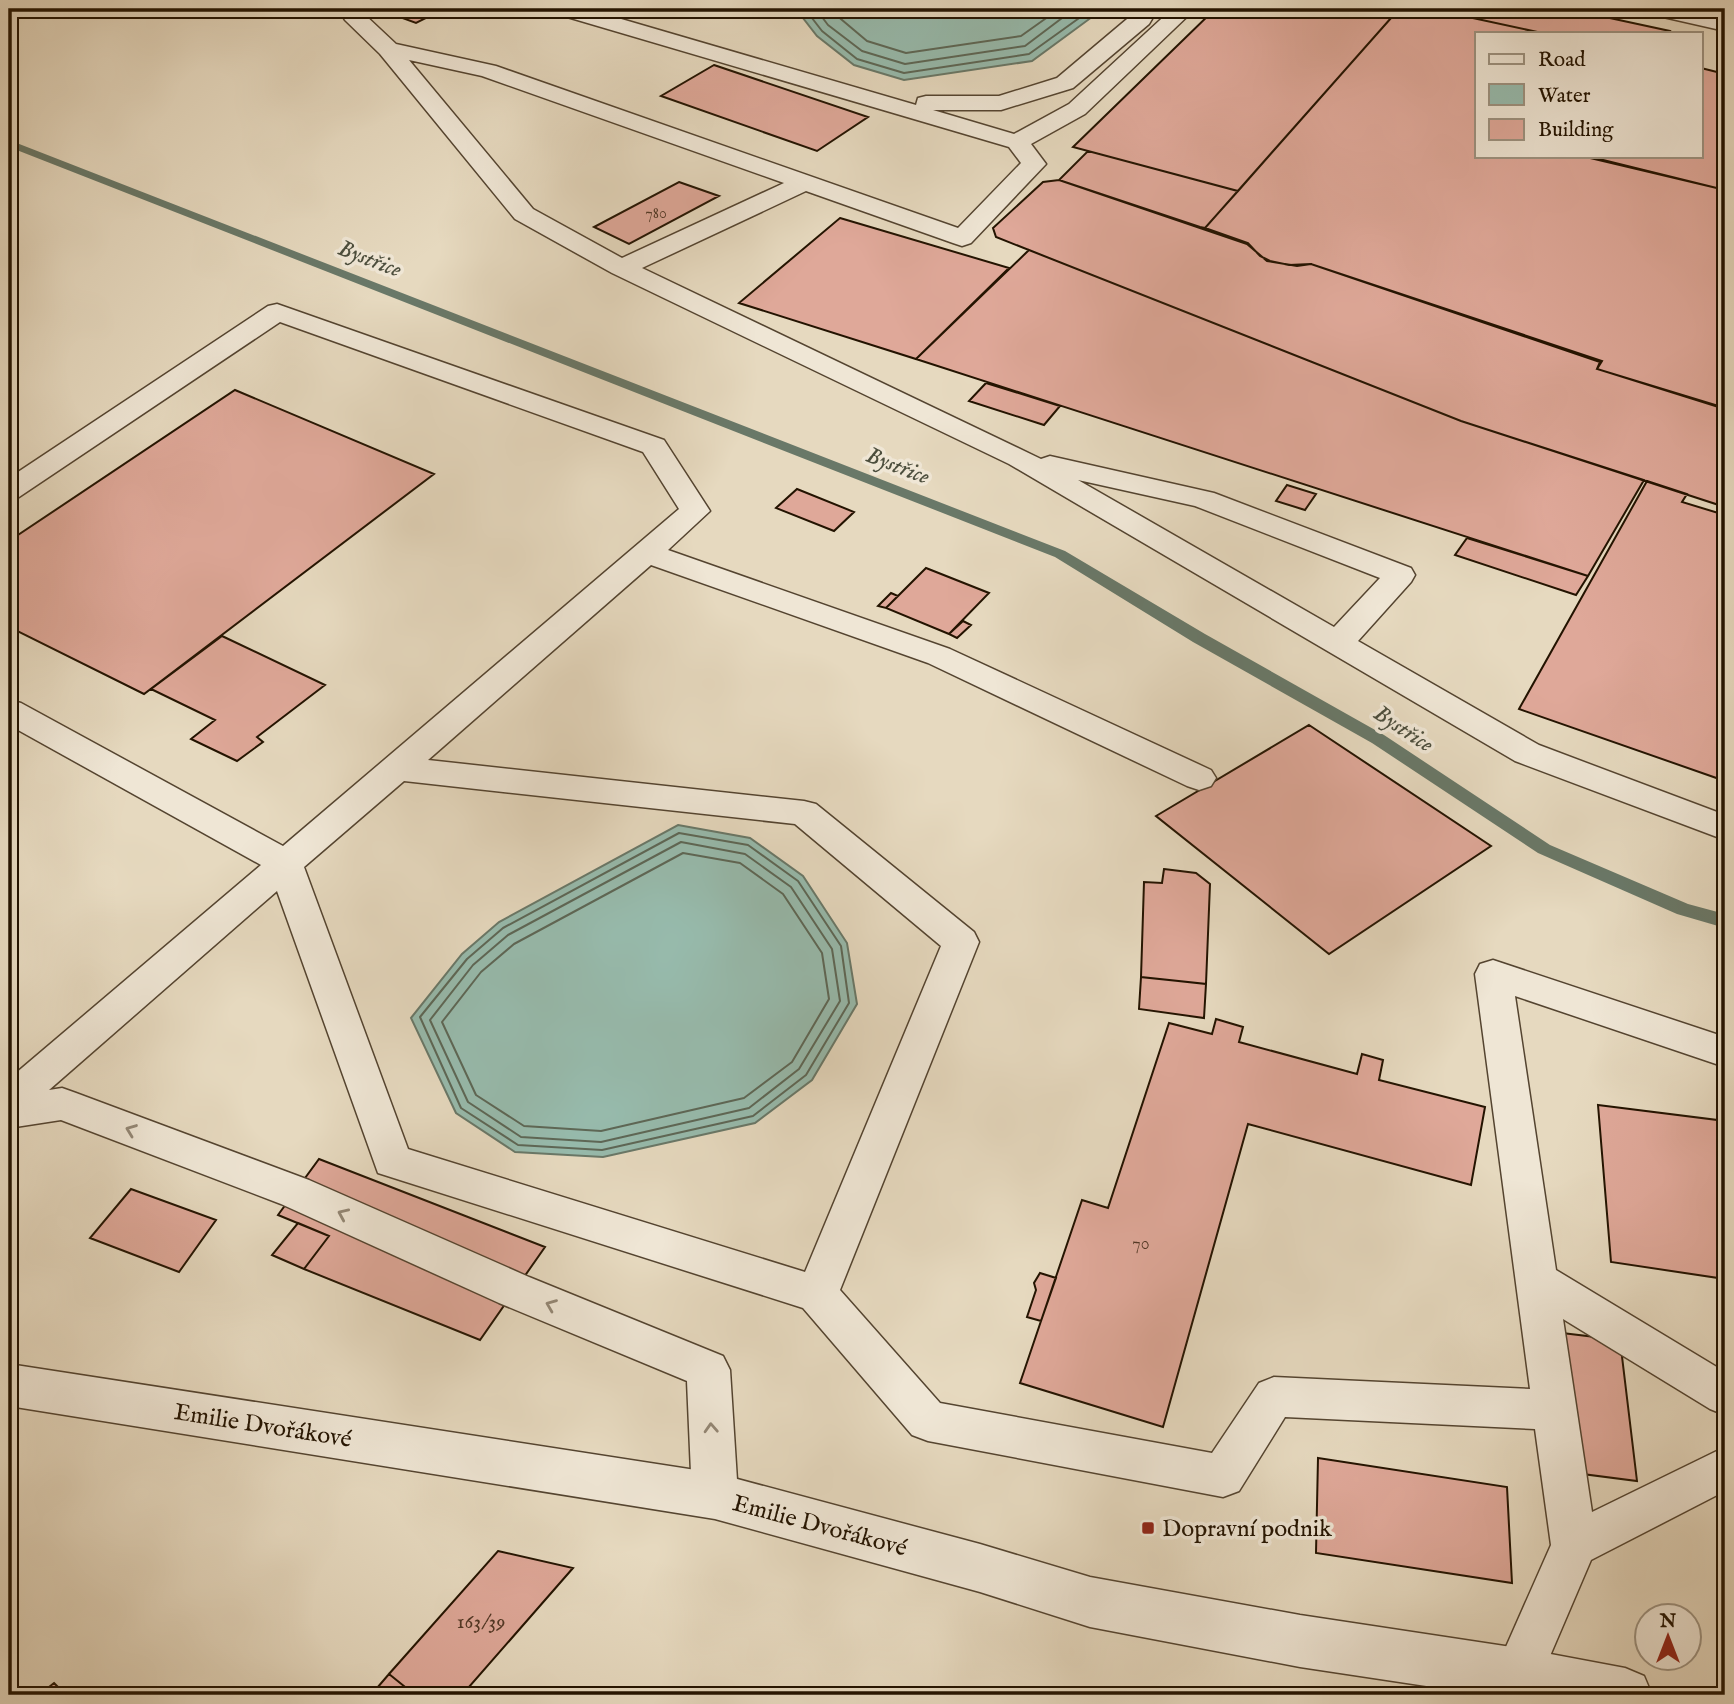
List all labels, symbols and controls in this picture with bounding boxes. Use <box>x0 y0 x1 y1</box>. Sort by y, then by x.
legend <box>1475 32 1702 158</box>
text: Road <box>1538 47 1586 74</box>
text: Water <box>1538 83 1591 110</box>
text: Building <box>1538 117 1614 144</box>
house number: 780 <box>645 204 667 224</box>
water label: Bystřice <box>334 234 406 285</box>
water label: Bystřice <box>862 441 934 492</box>
water label: Bystřice <box>1368 699 1439 760</box>
one-way arrow <box>126 1125 138 1139</box>
one-way arrow <box>338 1208 350 1222</box>
house number: 70 <box>1132 1233 1150 1256</box>
one-way arrow <box>546 1300 558 1314</box>
street label: Emilie Dvořákové <box>172 1397 354 1456</box>
one-way arrow <box>704 1422 719 1433</box>
street label: Emilie Dvořákové <box>729 1488 910 1565</box>
place label: Dopravní podnik <box>1162 1514 1332 1545</box>
marker: Dopravní podnik <box>1140 1520 1156 1536</box>
north arrow <box>1632 1602 1702 1672</box>
house number: 163/39 <box>457 1609 505 1636</box>
text: N <box>1659 1610 1677 1634</box>

